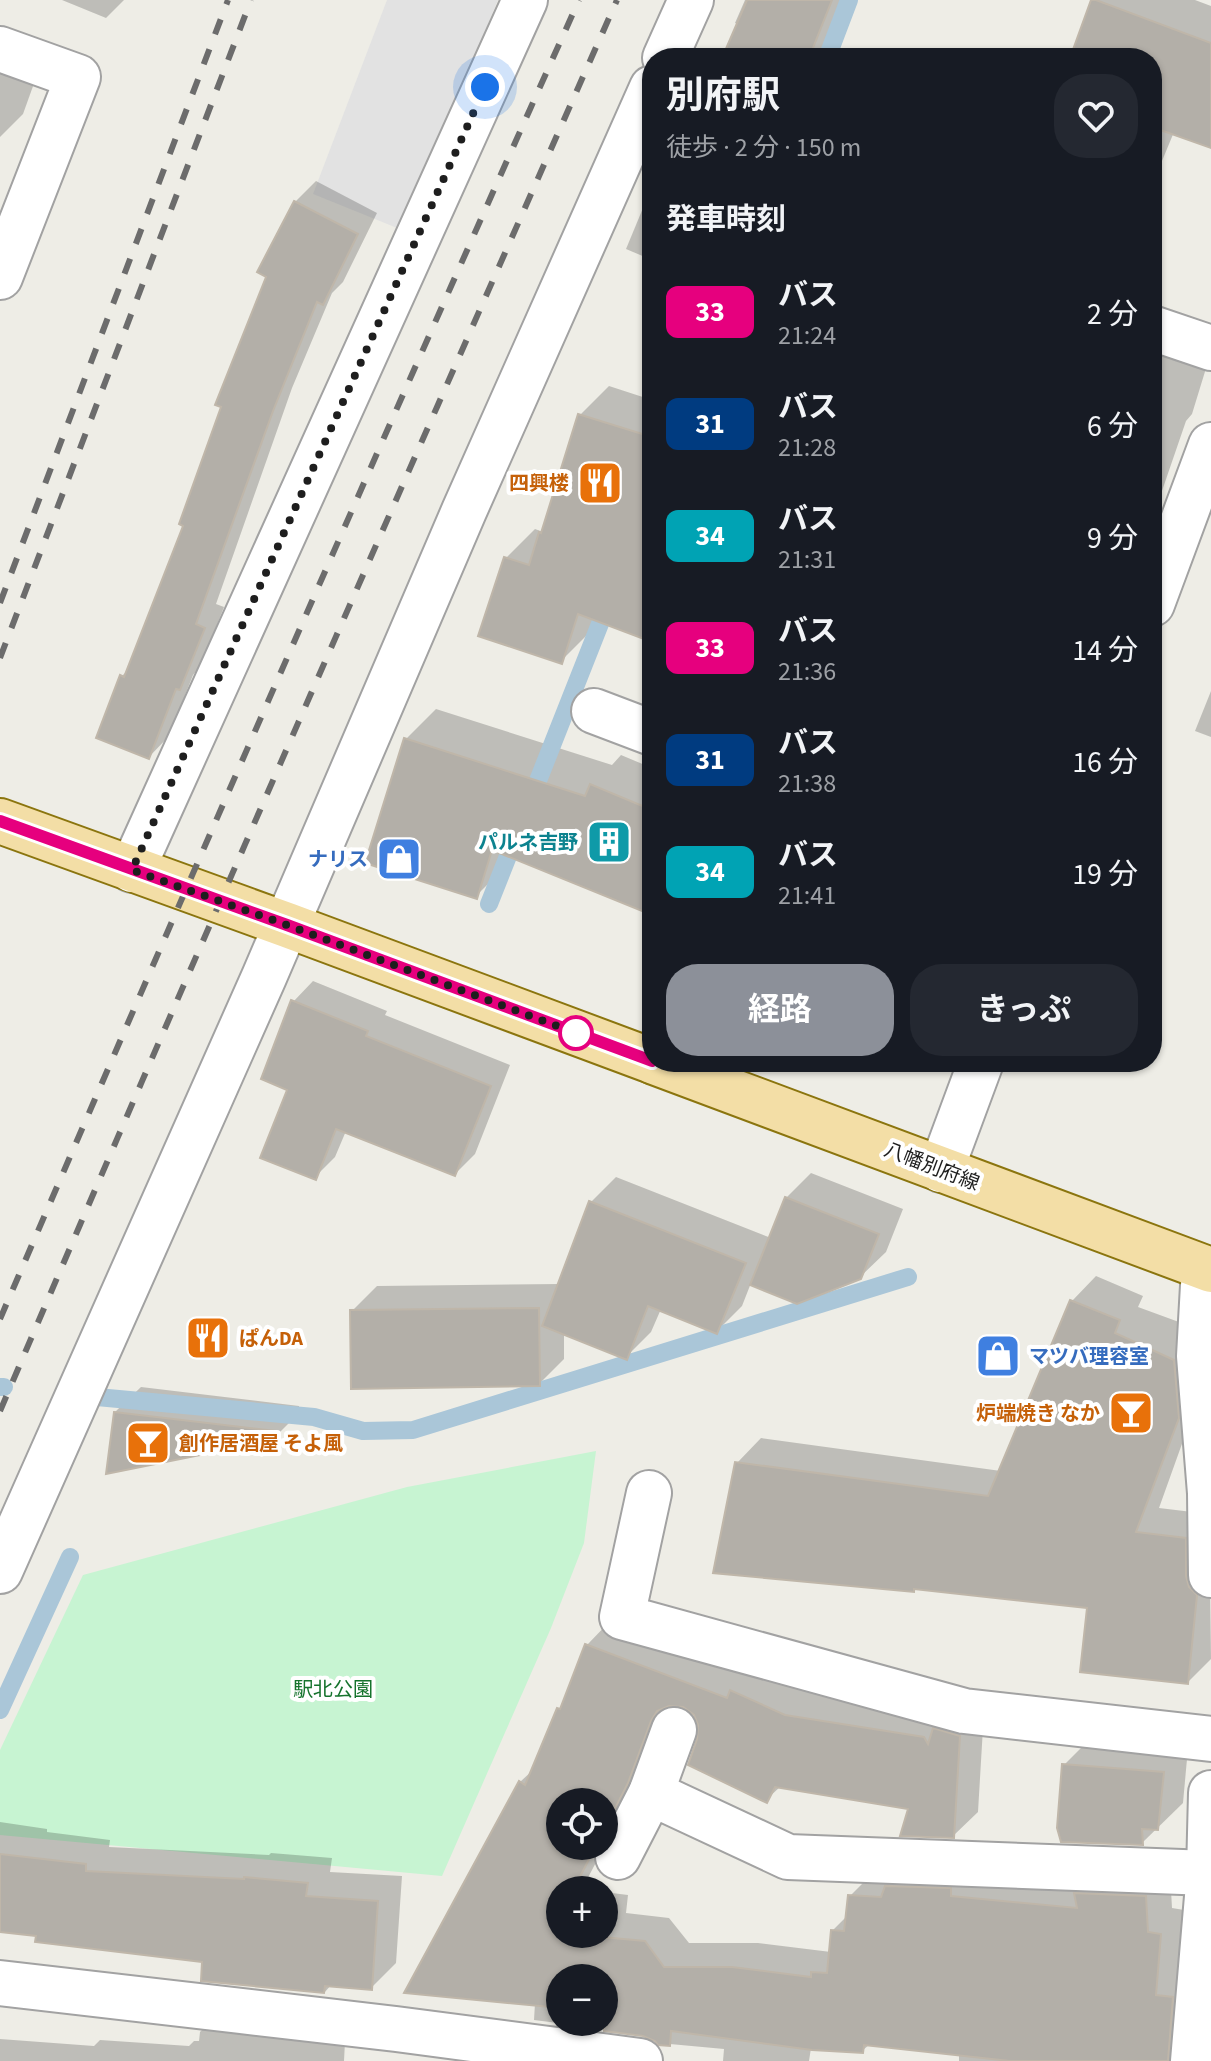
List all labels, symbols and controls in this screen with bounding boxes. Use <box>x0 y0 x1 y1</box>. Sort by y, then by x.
your location <box>465 67 505 107</box>
text: 別府駅 <box>666 69 780 123</box>
button: heart <box>1054 74 1138 158</box>
text: 徒歩 · 2 分 · 150 m <box>666 129 861 166</box>
text: 発車時刻 <box>666 198 786 241</box>
text: バス <box>778 274 838 317</box>
text: 33 <box>695 292 725 332</box>
text: 2 分 <box>1087 293 1138 336</box>
text: 21:24 <box>778 317 836 354</box>
text: バス <box>778 386 838 429</box>
text: 31 <box>695 404 725 444</box>
text: 6 分 <box>1087 405 1138 448</box>
text: 21:28 <box>778 429 836 466</box>
restaurant icon: 四興楼 <box>576 459 624 507</box>
place label: 四興楼 <box>509 470 569 498</box>
text: バス <box>778 498 838 541</box>
text: 34 <box>695 516 725 556</box>
text: 9 分 <box>1087 517 1138 560</box>
text: 21:31 <box>778 541 836 578</box>
text: バス <box>778 610 838 653</box>
text: 33 <box>695 628 725 668</box>
text: 14 分 <box>1072 629 1138 672</box>
text: 21:36 <box>778 653 836 690</box>
text: バス <box>778 722 838 765</box>
text: 31 <box>695 740 725 780</box>
text: 16 分 <box>1072 741 1138 784</box>
text: 21:38 <box>778 765 836 802</box>
building icon: パルネ吉野 <box>585 818 633 866</box>
place label: パルネ吉野 <box>478 829 578 857</box>
text: バス <box>778 834 838 877</box>
shop icon: ナリス <box>375 835 423 883</box>
place label: ナリス <box>308 846 368 874</box>
text: 34 <box>695 852 725 892</box>
text: 19 分 <box>1072 853 1138 896</box>
text: 21:41 <box>778 877 836 914</box>
button: 経路 <box>666 964 894 1056</box>
button: きっぷ <box>910 964 1138 1056</box>
unlabelled marker <box>559 1016 593 1050</box>
street label: 八幡別府線 <box>880 1136 983 1198</box>
restaurant icon: ぱんDA <box>184 1314 232 1362</box>
place label: ぱんDA <box>239 1325 303 1353</box>
shop icon: マツバ理容室 <box>974 1332 1022 1380</box>
place label: マツバ理容室 <box>1029 1343 1149 1371</box>
bar icon: 炉端焼き なか <box>1107 1389 1155 1437</box>
place label: 炉端焼き なか <box>976 1400 1100 1428</box>
bar icon: 創作居酒屋 そよ風 <box>124 1419 172 1467</box>
place label: 創作居酒屋 そよ風 <box>179 1430 343 1458</box>
park label: 駅北公園 <box>293 1676 373 1704</box>
map controls <box>546 1788 618 2036</box>
button: locate <box>546 1788 618 1860</box>
button: + <box>546 1876 618 1948</box>
button: − <box>546 1964 618 2036</box>

